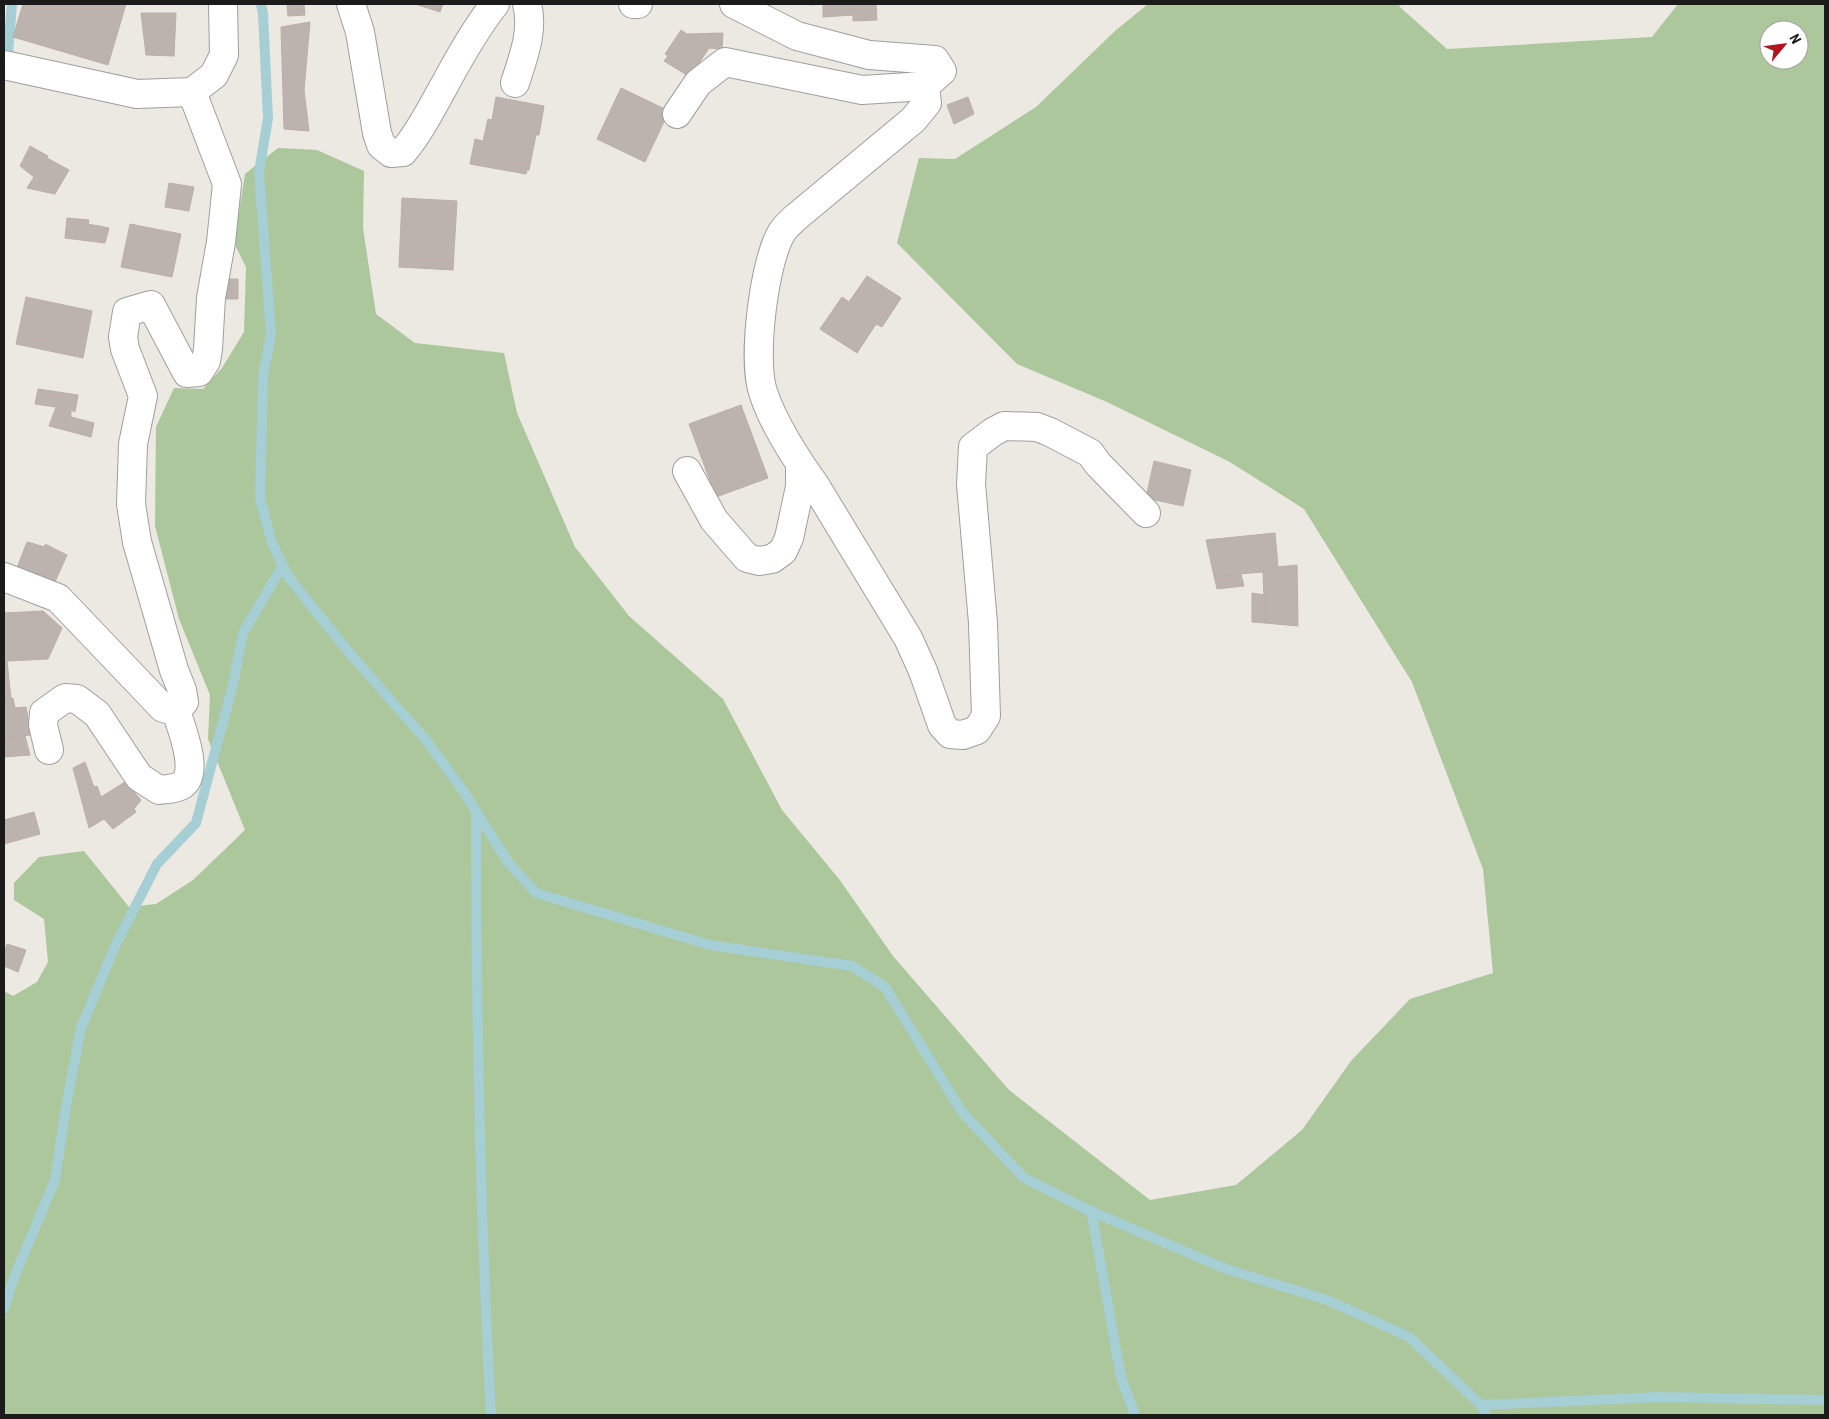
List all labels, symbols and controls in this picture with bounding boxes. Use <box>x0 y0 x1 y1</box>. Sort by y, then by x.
north arrow <box>1759 20 1809 70</box>
text: N <box>1786 31 1804 46</box>

